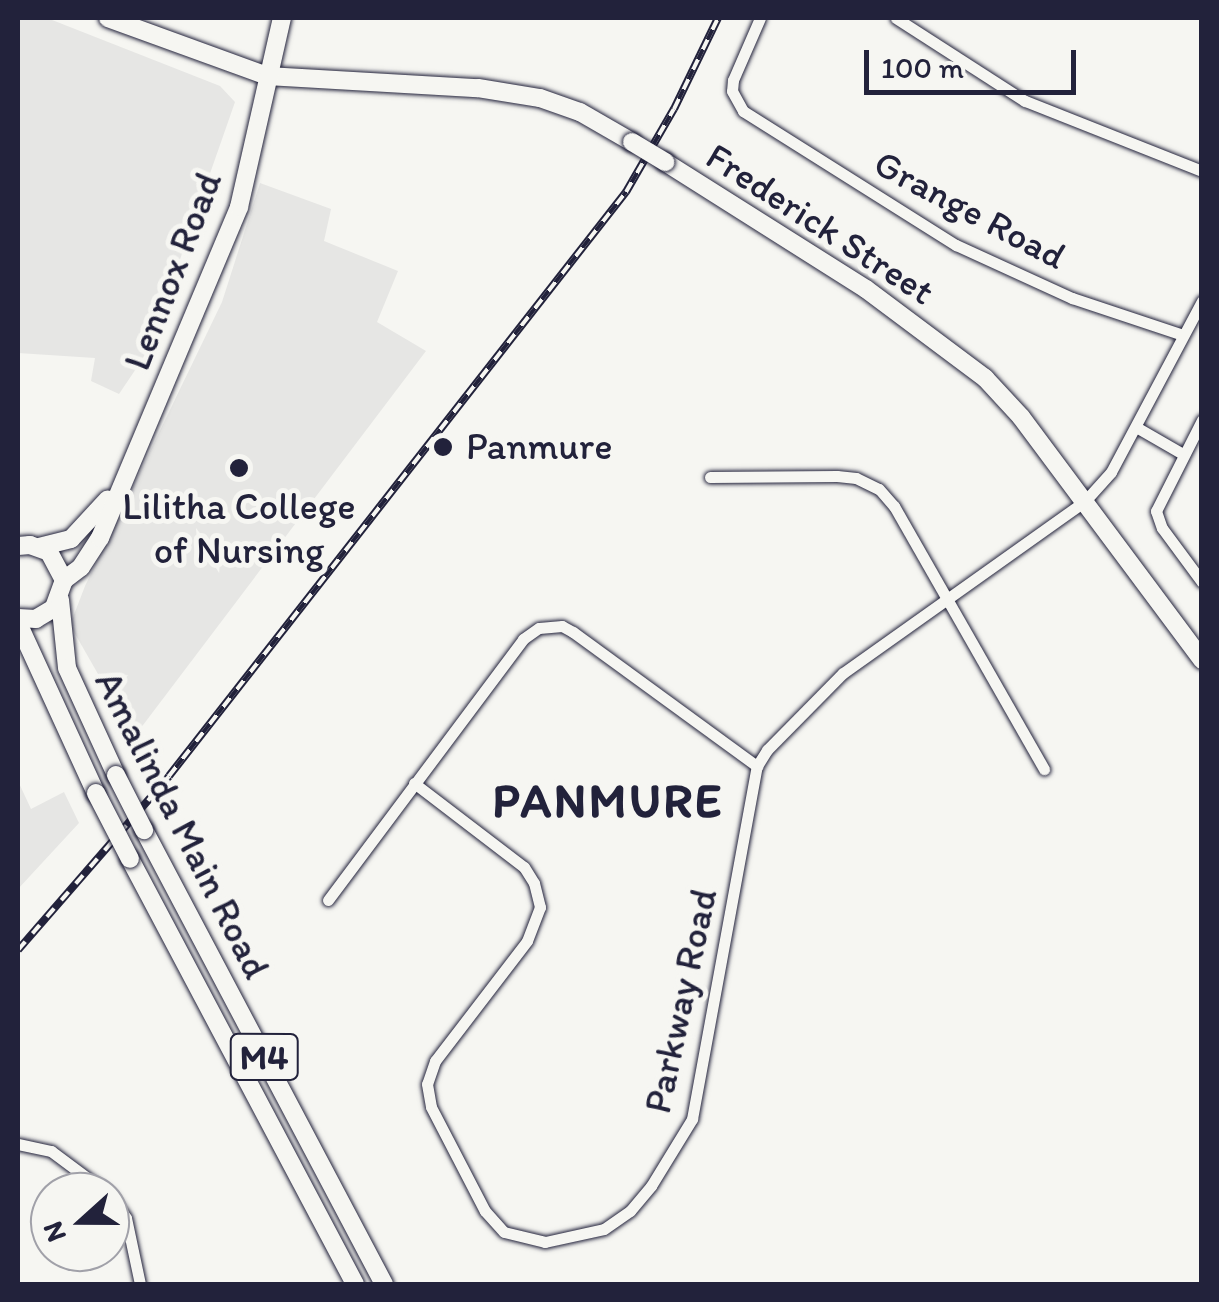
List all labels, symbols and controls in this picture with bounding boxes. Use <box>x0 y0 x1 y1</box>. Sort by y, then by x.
scale bar <box>869 30 1082 92</box>
text: 100 m <box>881 49 964 86</box>
street label: Frederick Street <box>698 134 942 314</box>
street label: Grange Road <box>867 141 1073 279</box>
street label: Lennox Road <box>115 166 231 376</box>
place label: Panmure <box>466 424 612 470</box>
marker: Panmure <box>430 434 456 460</box>
marker: Lilitha College of Nursing <box>228 457 250 479</box>
place label: Lilitha College of Nursing <box>122 484 356 574</box>
street label: Amalinda Main Road <box>85 664 279 986</box>
district label: PANMURE <box>492 772 724 830</box>
street label: Parkway Road <box>635 885 727 1117</box>
road number: M4 <box>229 1027 299 1087</box>
north arrow <box>30 1172 130 1272</box>
text: N <box>35 1217 73 1247</box>

